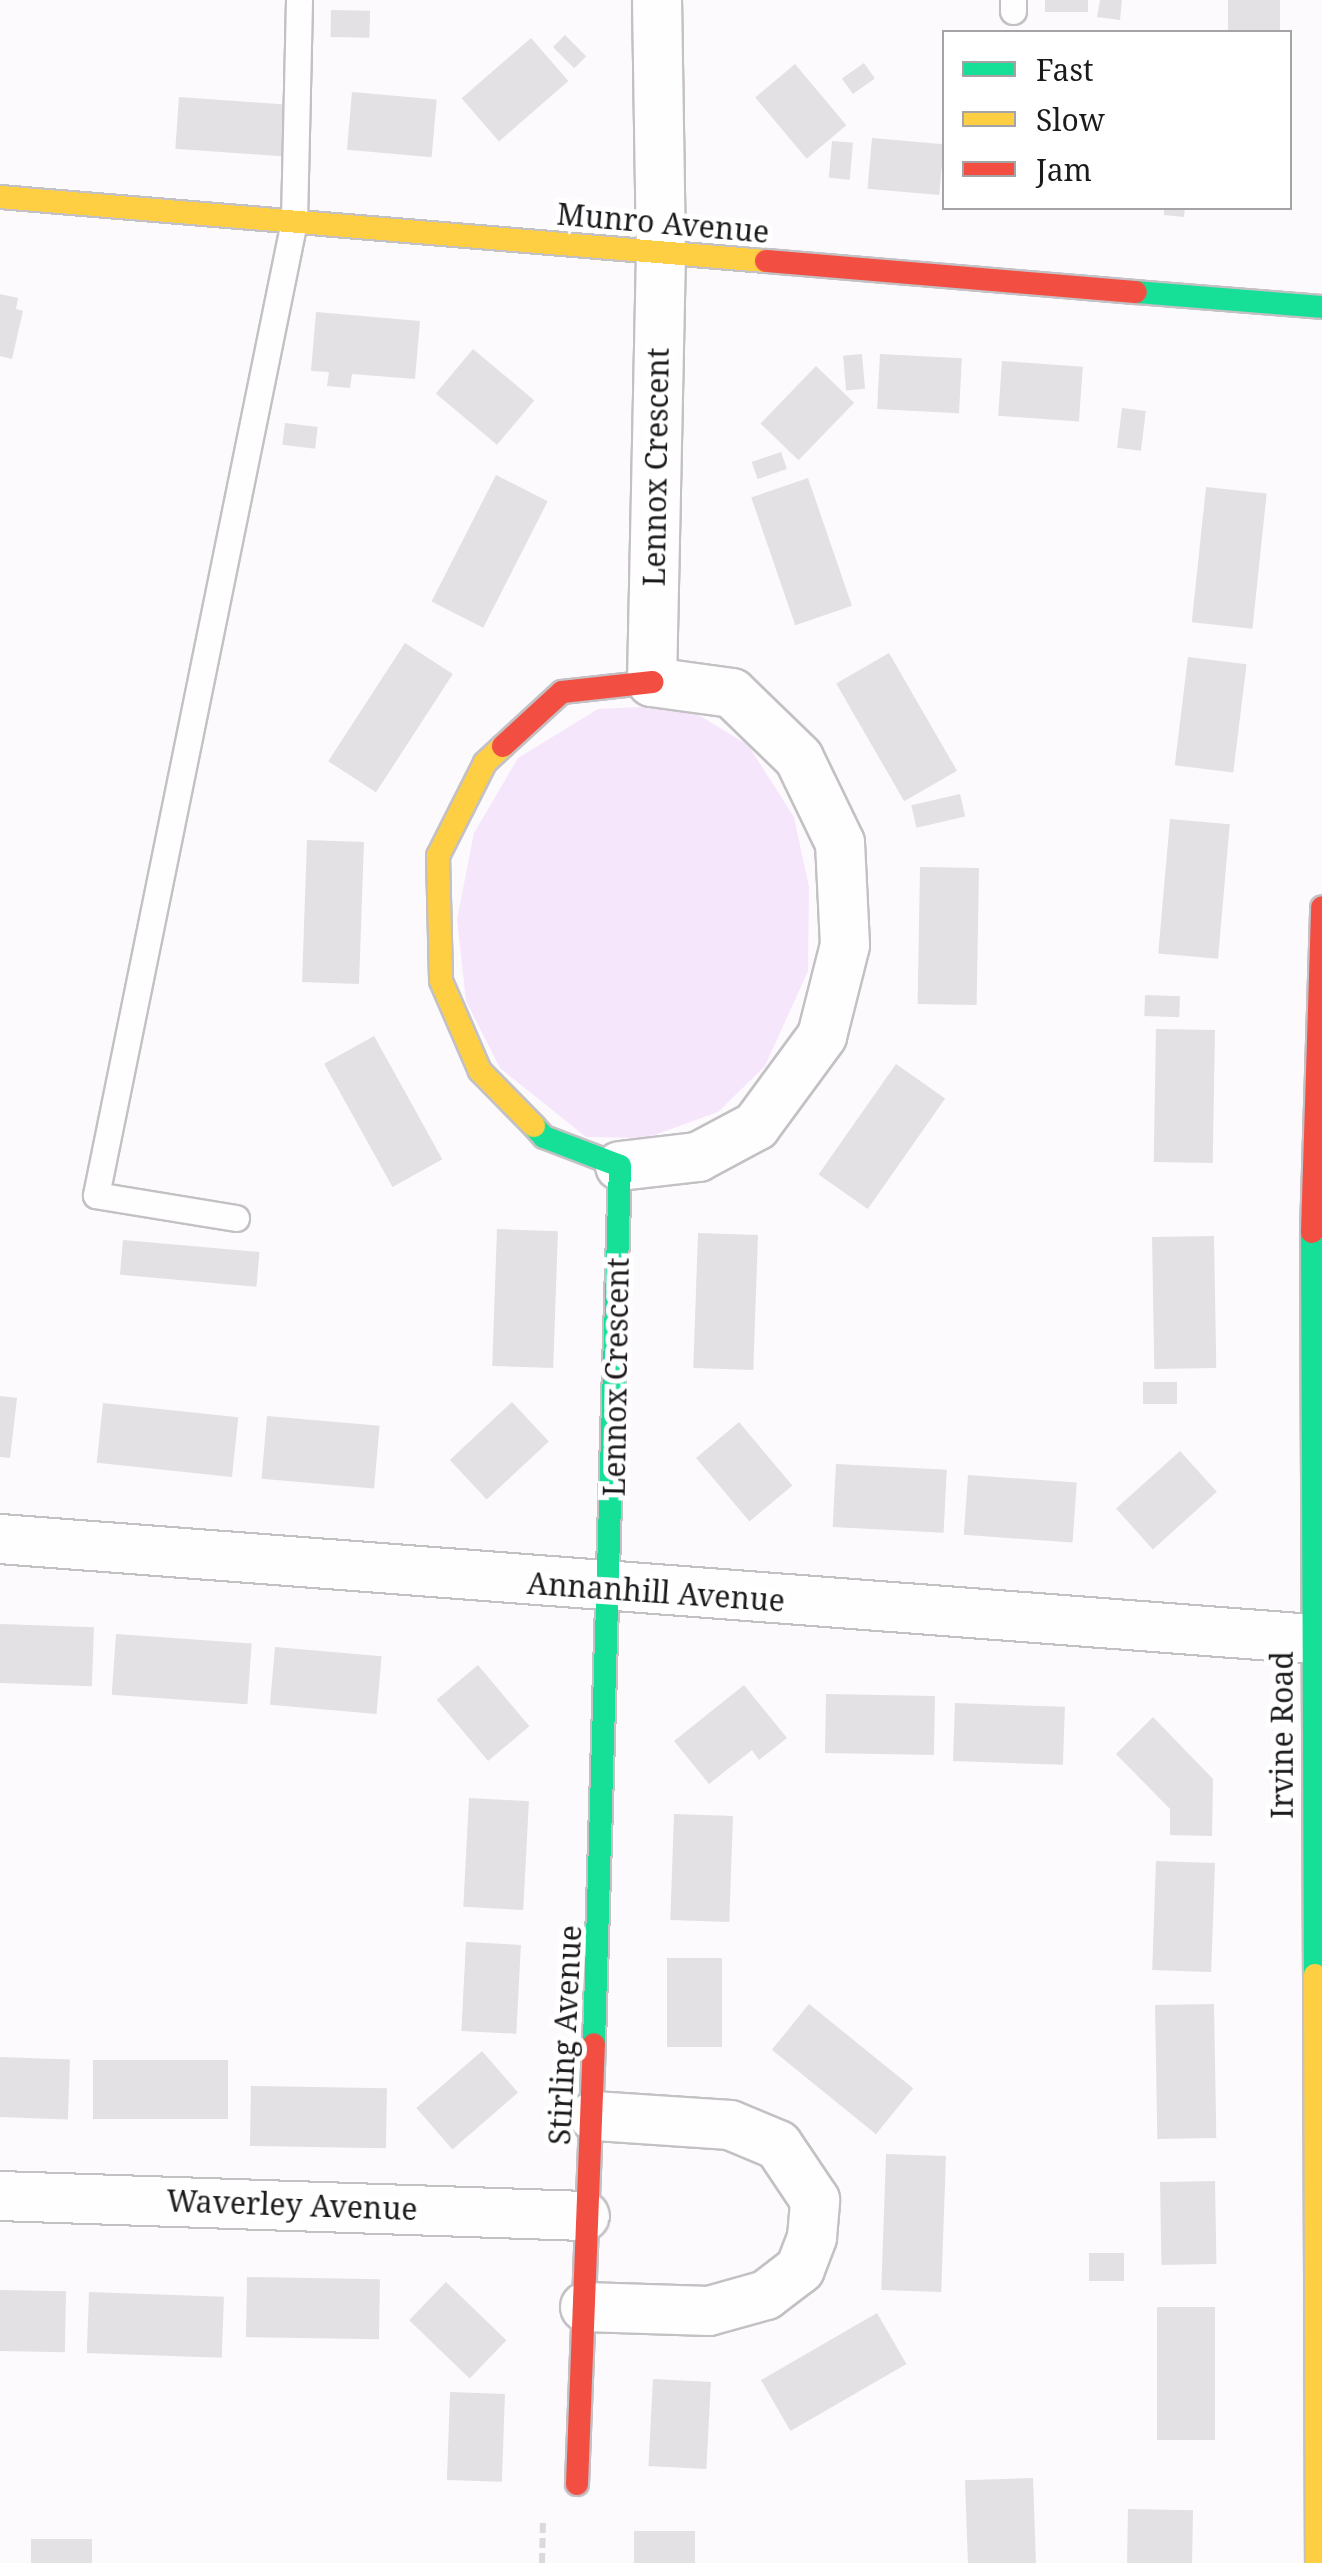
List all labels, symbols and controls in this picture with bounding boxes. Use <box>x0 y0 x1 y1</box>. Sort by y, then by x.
legend <box>942 30 1292 210</box>
text: Fast <box>1036 49 1093 90</box>
text: Slow <box>1036 99 1105 140</box>
text: Jam <box>1036 149 1092 190</box>
street label: Munro Avenue <box>555 196 771 250</box>
street label: Lennox Crescent <box>636 347 676 587</box>
street label: Lennox Crescent <box>596 1257 636 1497</box>
street label: Annanhill Avenue <box>526 1565 786 1619</box>
street label: Irvine Road <box>1264 1651 1300 1819</box>
street label: Stirling Avenue <box>541 1924 589 2146</box>
street label: Waverley Avenue <box>166 2183 418 2227</box>

